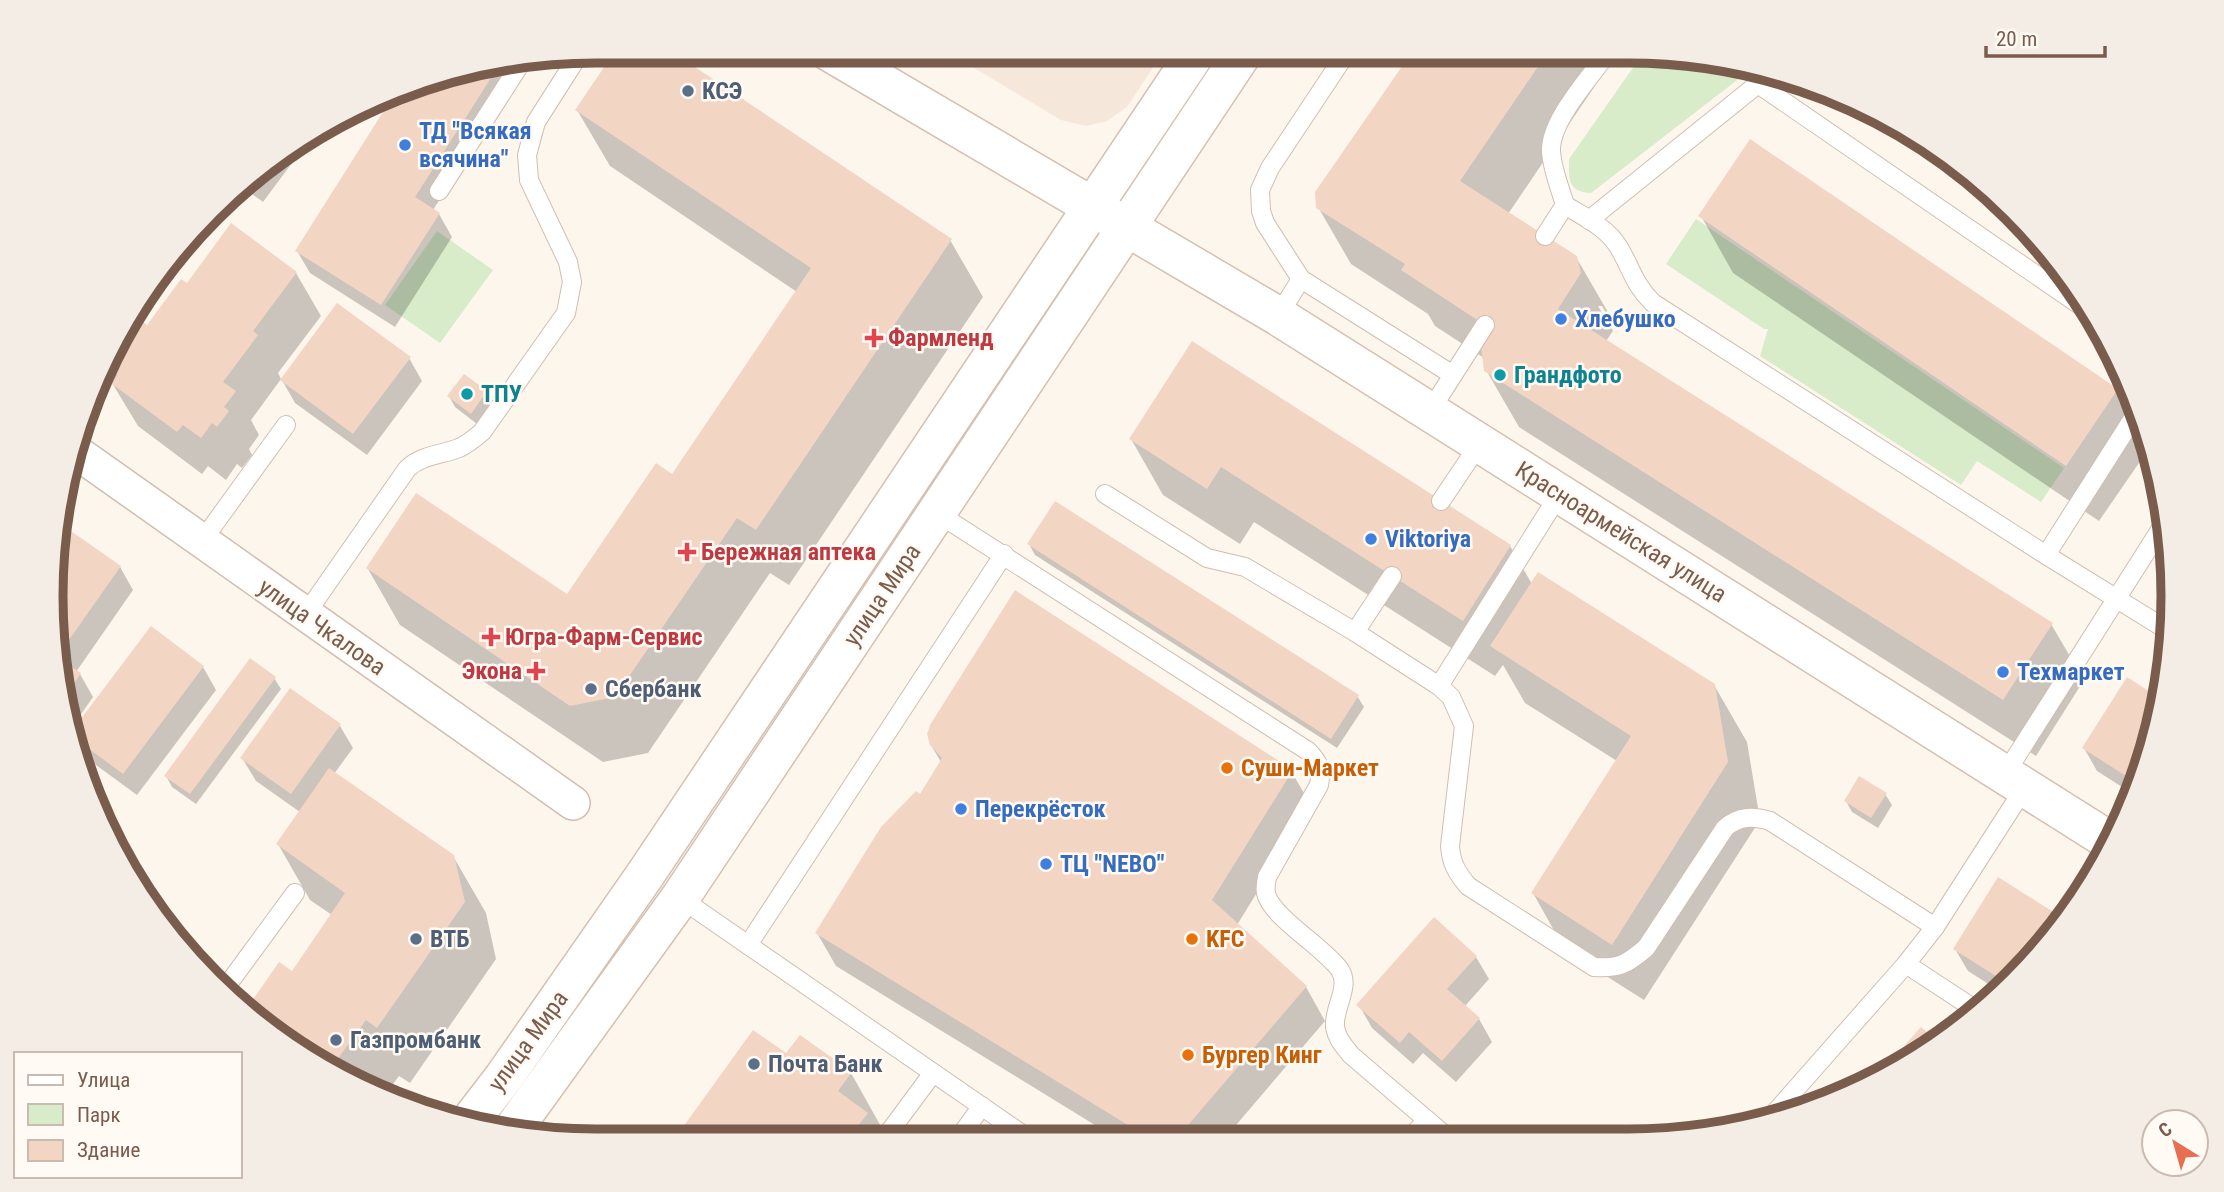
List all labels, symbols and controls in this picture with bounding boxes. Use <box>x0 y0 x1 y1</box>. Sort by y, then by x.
scale bar <box>1986 14 2105 58</box>
text: 20 m <box>1996 27 2037 51</box>
place label: КСЭ <box>702 77 742 105</box>
marker: КСЭ <box>680 83 696 99</box>
place label: ТД "Всякая всячина" <box>419 117 532 173</box>
marker: ТД "Всякая всячина" <box>397 137 413 153</box>
place label: Хлебушко <box>1575 305 1676 333</box>
marker: Хлебушко <box>1553 311 1569 327</box>
place label: Фармленд <box>888 324 994 352</box>
marker: Фармленд <box>866 330 882 346</box>
place label: Грандфото <box>1514 361 1622 389</box>
marker: Грандфото <box>1492 367 1508 383</box>
place label: ТПУ <box>481 380 522 408</box>
marker: ТПУ <box>459 386 475 402</box>
street label: Красноармейская улица <box>1510 456 1732 608</box>
place label: Viktoriya <box>1385 525 1471 553</box>
marker: Viktoriya <box>1363 531 1379 547</box>
place label: Бережная аптека <box>701 538 876 566</box>
street label: улица Мира <box>838 539 926 651</box>
marker: Бережная аптека <box>679 544 695 560</box>
street label: улица Чкалова <box>253 573 391 681</box>
place label: Югра-Фарм-Сервис <box>505 623 702 651</box>
marker: Югра-Фарм-Сервис <box>483 629 499 645</box>
place label: Экона <box>462 657 522 685</box>
place label: Техмаркет <box>2017 658 2125 686</box>
marker: Экона <box>528 663 544 679</box>
marker: Техмаркет <box>1995 664 2011 680</box>
place label: Сбербанк <box>605 675 702 703</box>
marker: Сбербанк <box>583 681 599 697</box>
place label: Суши-Маркет <box>1241 754 1379 782</box>
marker: Суши-Маркет <box>1219 760 1235 776</box>
place label: Перекрёсток <box>975 795 1106 823</box>
marker: Перекрёсток <box>953 801 969 817</box>
place label: ТЦ "NEBO" <box>1060 850 1164 878</box>
marker: ТЦ "NEBO" <box>1038 856 1054 872</box>
place label: ВТБ <box>430 925 469 953</box>
place label: KFC <box>1206 925 1244 953</box>
marker: ВТБ <box>408 931 424 947</box>
marker: KFC <box>1184 931 1200 947</box>
street label: улица Мира <box>482 985 574 1097</box>
place label: Газпромбанк <box>350 1026 481 1054</box>
marker: Газпромбанк <box>328 1032 344 1048</box>
place label: Бургер Кинг <box>1202 1041 1322 1069</box>
marker: Бургер Кинг <box>1180 1047 1196 1063</box>
place label: Почта Банк <box>768 1050 882 1078</box>
legend <box>14 1052 242 1178</box>
marker: Почта Банк <box>746 1056 762 1072</box>
text: Улица <box>77 1068 130 1092</box>
text: Парк <box>77 1103 121 1127</box>
north arrow <box>2140 1108 2210 1178</box>
text: С <box>2154 1117 2176 1142</box>
text: Здание <box>77 1138 141 1162</box>

